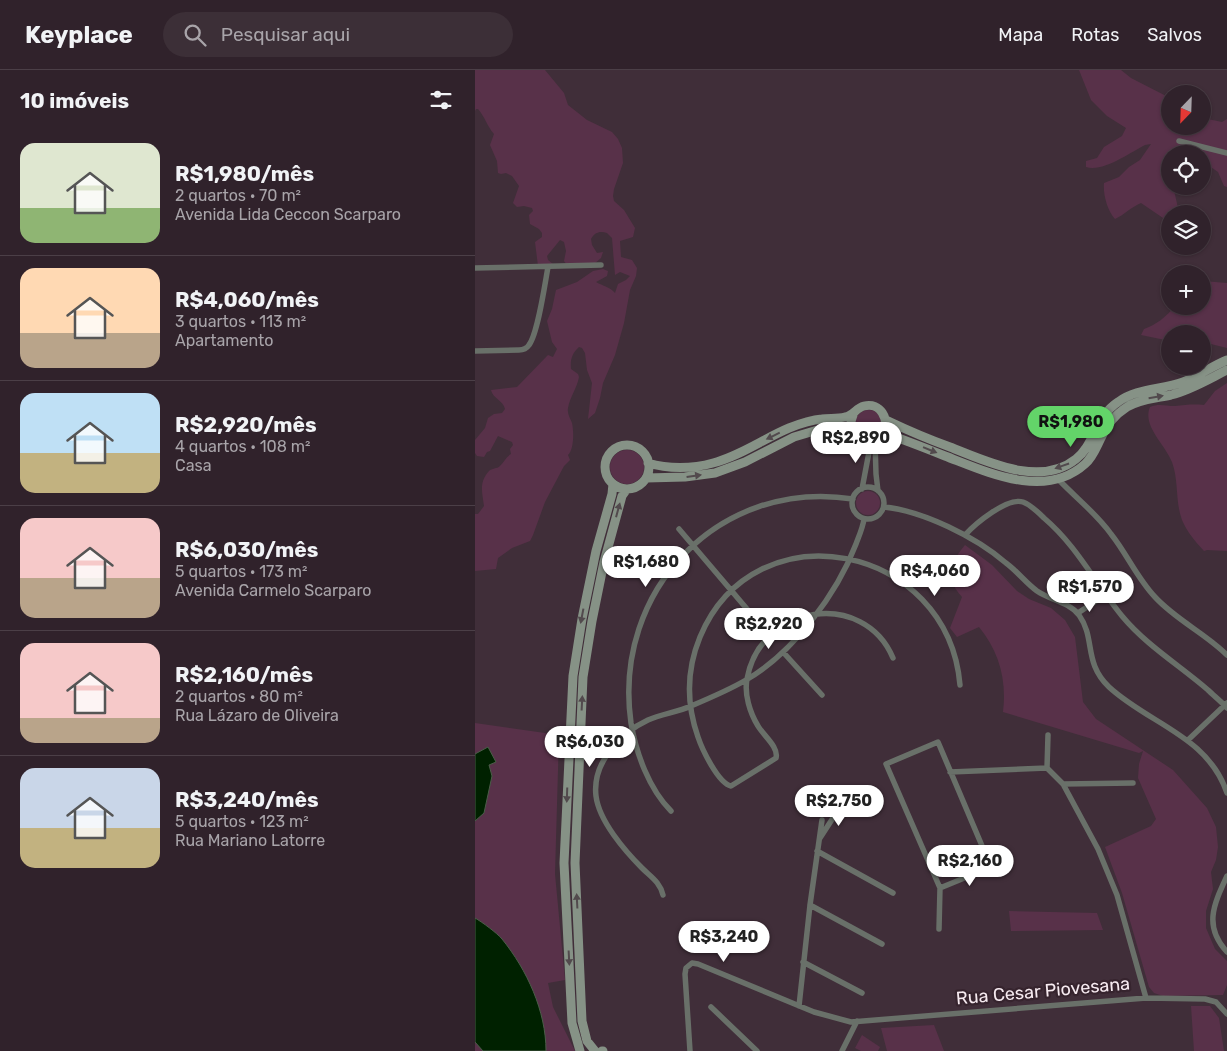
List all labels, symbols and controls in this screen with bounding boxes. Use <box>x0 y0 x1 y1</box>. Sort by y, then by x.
search box <box>163 12 513 57</box>
text: Keyplace <box>25 21 133 49</box>
icon: search <box>181 21 209 49</box>
text: Pesquisar aqui <box>221 23 350 46</box>
text: Mapa <box>998 24 1043 46</box>
text: Rotas <box>1071 24 1119 46</box>
text: Salvos <box>1147 24 1202 46</box>
north arrow <box>1161 85 1211 135</box>
map controls <box>1161 85 1211 375</box>
icon: filters <box>427 86 455 114</box>
text: 10 imóveis <box>20 88 129 113</box>
button: locate <box>1161 145 1211 195</box>
text: R$1,980/mês <box>175 161 314 186</box>
icon: home <box>60 163 120 223</box>
text: 2 quartos · 70 m² <box>175 186 301 205</box>
text: Avenida Lida Ceccon Scarparo <box>175 205 401 224</box>
button: layers <box>1161 205 1211 255</box>
button: + <box>1161 265 1211 315</box>
text: R$4,060/mês <box>175 287 319 312</box>
icon: home <box>60 288 120 348</box>
text: 3 quartos · 113 m² <box>175 312 306 331</box>
button: − <box>1161 325 1211 375</box>
text: Apartamento <box>175 331 273 350</box>
one-way arrow <box>1149 393 1165 401</box>
pin: R$1,980 <box>1025 406 1117 448</box>
text: R$2,920/mês <box>175 412 317 437</box>
text: R$1,980 <box>1038 412 1104 431</box>
icon: home <box>60 413 120 473</box>
pin: R$2,890 <box>810 422 902 464</box>
text: R$2,890 <box>822 428 890 447</box>
one-way arrow <box>765 432 780 440</box>
text: 4 quartos · 108 m² <box>175 437 310 456</box>
one-way arrow <box>923 446 937 454</box>
text: Casa <box>175 456 211 475</box>
one-way arrow <box>1054 462 1069 470</box>
one-way arrow <box>687 472 703 480</box>
one-way arrow <box>615 502 623 517</box>
text: R$6,030/mês <box>175 537 318 562</box>
icon: home <box>60 538 120 598</box>
pin: R$1,680 <box>600 546 692 588</box>
text: R$1,680 <box>613 552 679 571</box>
pin: R$4,060 <box>889 554 981 597</box>
text: R$4,060 <box>900 561 970 580</box>
text: 5 quartos · 173 m² <box>175 562 308 581</box>
pin: R$1,570 <box>1044 570 1136 613</box>
text: R$1,570 <box>1058 577 1122 596</box>
text: Avenida Carmelo Scarparo <box>175 581 372 600</box>
pin: R$2,920 <box>723 608 815 650</box>
one-way arrow <box>578 609 586 625</box>
text: R$2,920 <box>735 614 803 633</box>
text: R$2,160/mês <box>175 662 313 687</box>
icon: home <box>60 663 120 723</box>
text: 2 quartos · 80 m² <box>175 687 303 706</box>
one-way arrow <box>578 695 586 711</box>
text: Rua Lázaro de Oliveira <box>175 706 339 725</box>
pin: R$6,030 <box>544 726 636 768</box>
text: R$6,030 <box>556 732 624 751</box>
pin: R$2,750 <box>793 784 885 827</box>
text: R$3,240/mês <box>175 787 319 812</box>
icon: home <box>60 788 120 848</box>
one-way arrow <box>563 788 571 804</box>
text: R$2,750 <box>806 791 872 810</box>
text: 5 quartos · 123 m² <box>175 812 309 831</box>
text: Rua Mariano Latorre <box>175 831 325 850</box>
pin: R$2,160 <box>924 844 1016 887</box>
text: R$2,160 <box>938 851 1002 870</box>
one-way arrow <box>572 892 580 908</box>
pin: R$3,240 <box>678 920 770 963</box>
text: R$3,240 <box>690 927 758 946</box>
one-way arrow <box>566 950 574 966</box>
street label: Rua Cesar Piovesana <box>955 972 1131 1010</box>

